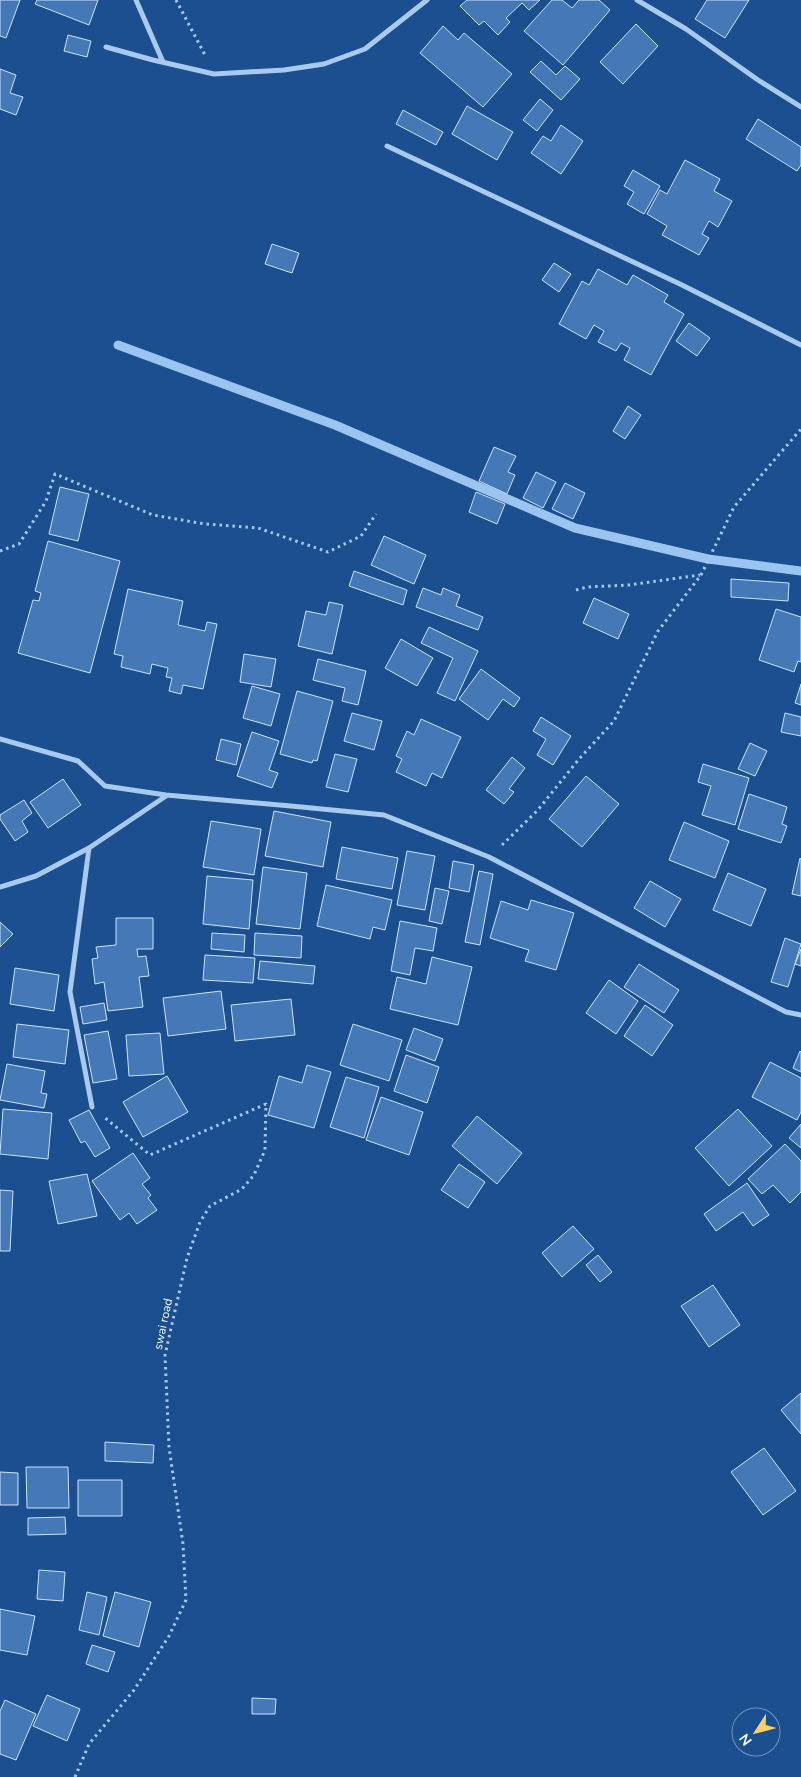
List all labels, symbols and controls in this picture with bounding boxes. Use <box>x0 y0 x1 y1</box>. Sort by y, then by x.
street label: swai road <box>150 1297 176 1351</box>
north arrow <box>731 1707 781 1757</box>
text: N <box>735 1730 757 1749</box>

